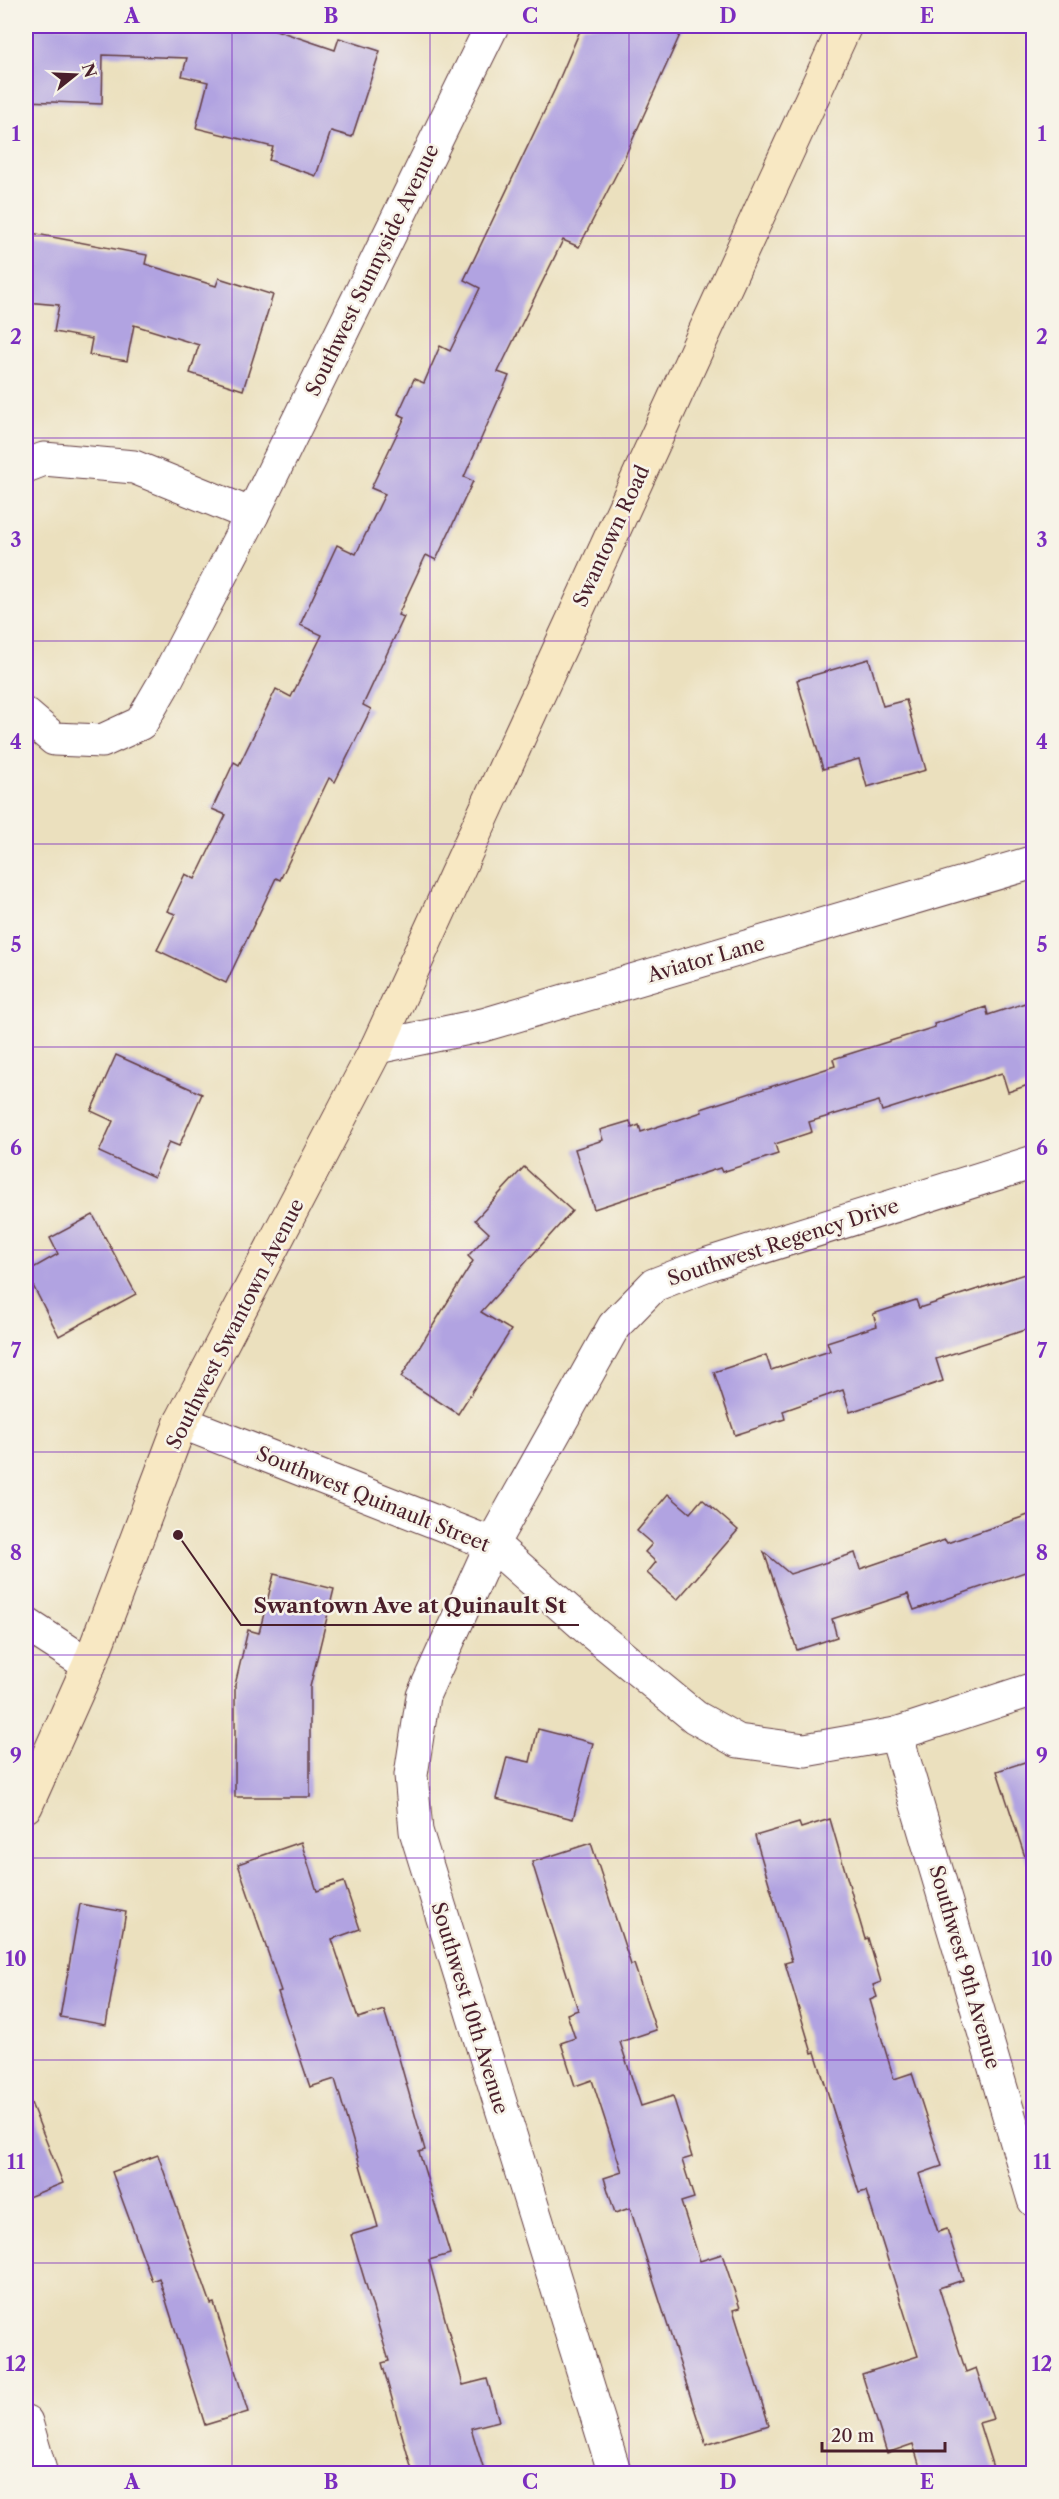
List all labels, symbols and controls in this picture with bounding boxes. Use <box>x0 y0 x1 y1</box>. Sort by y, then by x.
text: A <box>123 4 140 28</box>
text: B <box>324 4 339 28</box>
text: C <box>522 4 538 28</box>
text: D <box>719 4 737 28</box>
text: E <box>920 4 934 28</box>
north arrow <box>45 45 105 105</box>
text: N <box>78 61 101 80</box>
text: 1 <box>12 122 21 146</box>
text: 1 <box>1038 122 1047 146</box>
street label: Southwest Sunnyside Avenue <box>300 140 444 400</box>
text: 2 <box>10 325 22 349</box>
text: 2 <box>1036 325 1048 349</box>
street label: Swantown Road <box>568 461 654 611</box>
text: 3 <box>10 528 22 552</box>
text: 3 <box>1036 528 1048 552</box>
text: 4 <box>10 730 22 754</box>
text: 4 <box>1036 730 1048 754</box>
street label: Aviator Lane <box>644 931 768 988</box>
text: 5 <box>10 933 22 957</box>
text: 5 <box>1036 933 1048 957</box>
text: 6 <box>10 1136 22 1160</box>
text: 6 <box>1036 1136 1048 1160</box>
street label: Southwest Regency Drive <box>664 1193 902 1291</box>
street label: Southwest Swantown Avenue <box>161 1195 309 1453</box>
text: 7 <box>11 1339 22 1363</box>
text: 7 <box>1037 1339 1048 1363</box>
street label: Southwest Quinault Street <box>253 1441 493 1557</box>
text: 8 <box>10 1541 22 1565</box>
text: 8 <box>1036 1541 1048 1565</box>
callout: Swantown Ave at Quinault St <box>241 1586 579 1625</box>
text: Swantown Ave at Quinault St <box>253 1593 567 1618</box>
text: 9 <box>10 1744 22 1768</box>
text: 9 <box>1036 1744 1048 1768</box>
street label: Southwest 9th Avenue <box>924 1862 1006 2072</box>
street label: Southwest 10th Avenue <box>426 1899 514 2117</box>
text: 10 <box>5 1947 27 1971</box>
text: 10 <box>1031 1947 1053 1971</box>
text: 11 <box>7 2150 25 2174</box>
text: 11 <box>1033 2150 1051 2174</box>
text: 12 <box>6 2352 26 2376</box>
text: 12 <box>1032 2352 1052 2376</box>
scale bar <box>822 2415 945 2453</box>
text: 20 m <box>831 2425 875 2447</box>
text: A <box>123 2470 140 2494</box>
text: B <box>324 2470 339 2494</box>
text: C <box>522 2470 538 2494</box>
text: D <box>719 2470 737 2494</box>
text: E <box>920 2470 934 2494</box>

